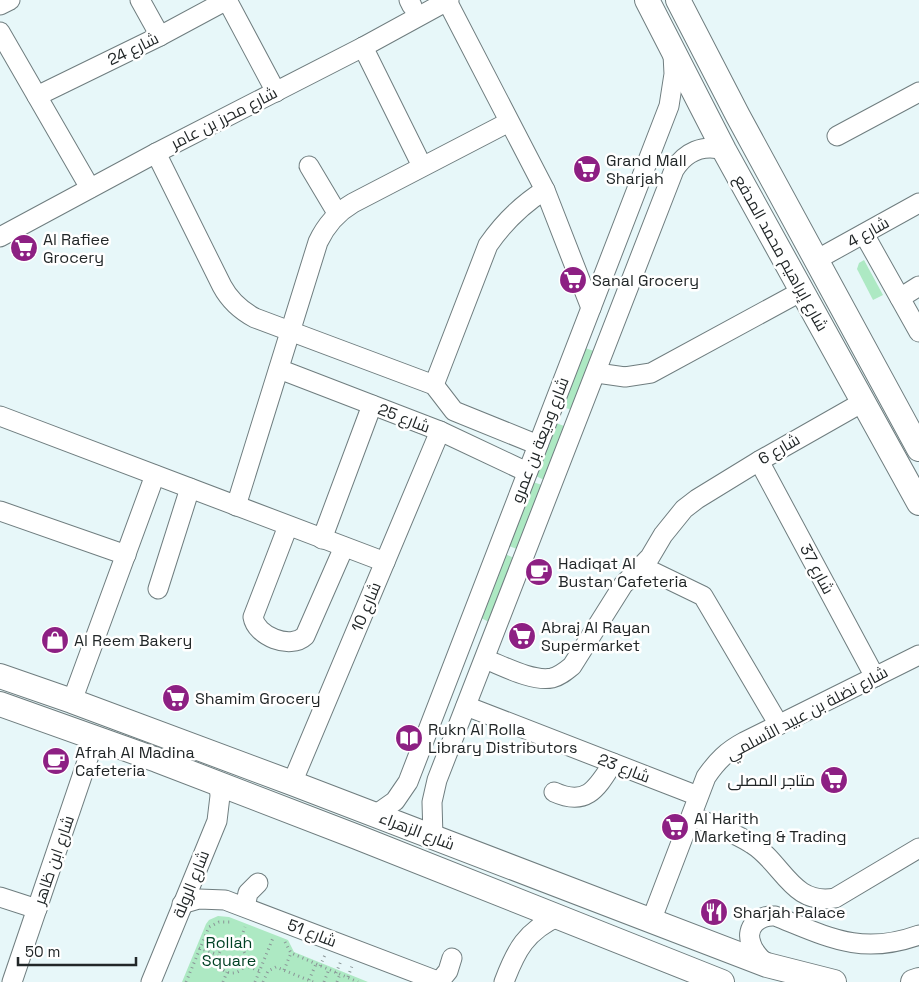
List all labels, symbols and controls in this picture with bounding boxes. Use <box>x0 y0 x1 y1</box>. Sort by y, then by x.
street label: شارع 24 <box>104 28 162 71</box>
street label: شارع محرز بن عامر <box>166 82 281 155</box>
place label: Grand Mall Sharjah <box>606 150 687 189</box>
supermarket icon: Grand Mall Sharjah <box>572 154 602 184</box>
street label: شارع إبراهيم محمد المدفع <box>728 171 833 336</box>
street label: شارع 4 <box>843 212 893 253</box>
place label: Al Rafiee Grocery <box>43 229 109 268</box>
supermarket icon: Al Rafiee Grocery <box>9 233 39 263</box>
supermarket icon: Sanal Grocery <box>558 265 588 295</box>
place label: Sanal Grocery <box>592 270 699 291</box>
street label: شارع وديعة بن عمرو <box>506 374 575 506</box>
street label: شارع 25 <box>375 398 433 438</box>
street label: شارع 6 <box>754 429 804 470</box>
street label: شارع 37 <box>794 540 839 598</box>
place label: Hadiqat Al Bustan Cafeteria <box>558 553 688 592</box>
cafe icon: Hadiqat Al Bustan Cafeteria <box>524 557 554 587</box>
street label: شارع 10 <box>346 579 387 635</box>
place label: Abraj Al Rayan Supermarket <box>541 617 650 656</box>
supermarket icon: Abraj Al Rayan Supermarket <box>507 621 537 651</box>
shop icon: Al Reem Bakery <box>40 625 70 655</box>
place label: Al Reem Bakery <box>74 630 192 651</box>
street label: شارع نضلة بن عبيد الأسلمي <box>723 661 893 767</box>
supermarket icon: Shamim Grocery <box>161 683 191 713</box>
place label: Shamim Grocery <box>195 688 320 709</box>
place label: Rukn Al Rolla Library Distributors <box>428 719 577 758</box>
library icon: Rukn Al Rolla Library Distributors <box>394 723 424 753</box>
place label: Afrah Al Madina Cafeteria <box>75 742 195 781</box>
cafe icon: Afrah Al Madina Cafeteria <box>41 746 71 776</box>
street label: شارع 23 <box>594 748 653 788</box>
supermarket icon: متاجر المصلى <box>819 765 849 795</box>
place label: متاجر المصلى <box>728 770 815 791</box>
street label: شارع الزهراء <box>376 807 458 856</box>
place label: Al Harith Marketing & Trading <box>694 808 847 847</box>
supermarket icon: Al Harith Marketing & Trading <box>660 812 690 842</box>
street label: شارع ابن ظاهر <box>29 813 80 909</box>
street label: شارع الرولة <box>168 847 215 921</box>
restaurant icon: Sharjah Palace <box>699 897 729 927</box>
place label: Sharjah Palace <box>733 902 846 923</box>
street label: شارع 51 <box>284 914 340 953</box>
park label: Rollah Square <box>202 932 256 971</box>
scale bar <box>18 934 135 966</box>
text: 50 m <box>25 942 60 961</box>

